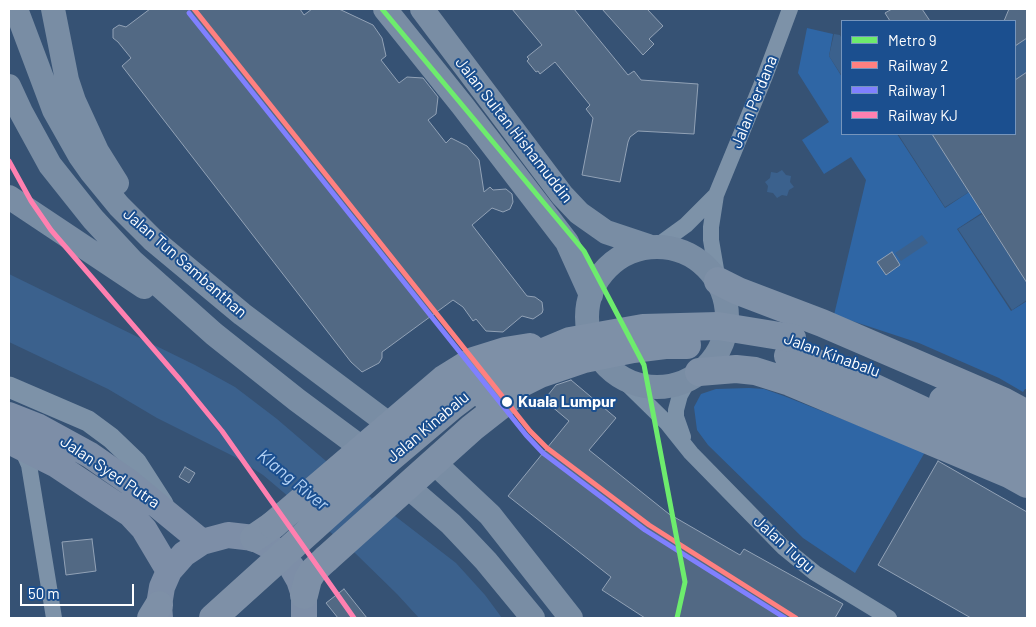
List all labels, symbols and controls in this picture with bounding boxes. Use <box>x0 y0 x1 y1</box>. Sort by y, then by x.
legend <box>841 20 1016 135</box>
text: Metro 9 <box>888 31 936 49</box>
street label: Jalan Sultan Hishamuddin <box>451 53 577 207</box>
street label: Jalan Perdana <box>727 53 781 151</box>
text: Railway 2 <box>888 56 948 74</box>
text: Railway 1 <box>888 81 946 99</box>
text: Railway KJ <box>888 106 958 124</box>
street label: Jalan Tun Sambanthan <box>119 204 251 322</box>
street label: Jalan Kinabalu <box>781 329 883 381</box>
street label: Jalan Kinabalu <box>383 387 473 467</box>
place label: Kuala Lumpur <box>518 392 616 412</box>
marker: Kuala Lumpur <box>500 395 514 409</box>
street label: Jalan Syed Putra <box>57 432 163 512</box>
water label: Klang River <box>253 445 333 515</box>
street label: Jalan Tugu <box>750 512 818 576</box>
scale bar <box>22 574 136 606</box>
text: 50 m <box>28 584 60 602</box>

